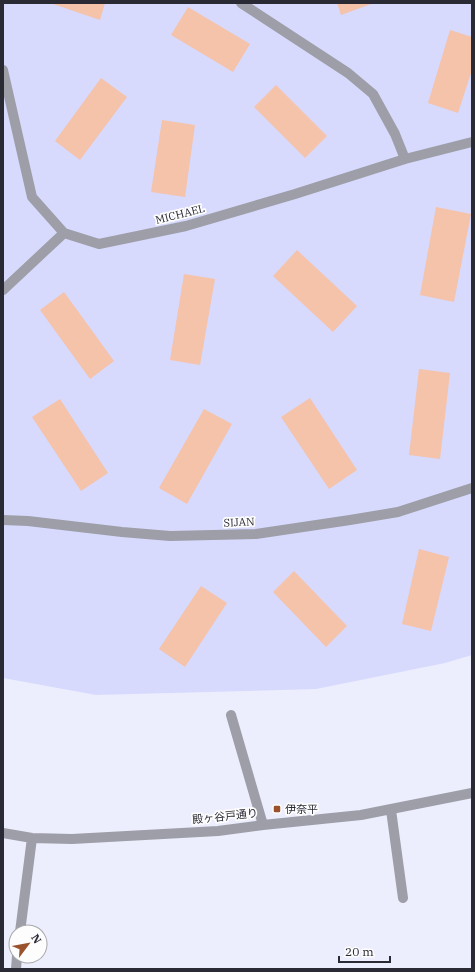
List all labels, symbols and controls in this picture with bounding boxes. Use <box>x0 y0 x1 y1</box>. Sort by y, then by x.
street label: MICHAEL <box>154 201 206 227</box>
street label: SIJAN <box>223 514 255 530</box>
place label: 伊奈平 <box>285 802 318 816</box>
marker: 伊奈平 <box>272 804 282 814</box>
street label: 殿ヶ谷戸通り <box>191 806 259 826</box>
north arrow <box>8 924 48 964</box>
text: N <box>28 931 45 946</box>
scale bar <box>339 938 390 964</box>
text: 20 m <box>345 944 374 959</box>

